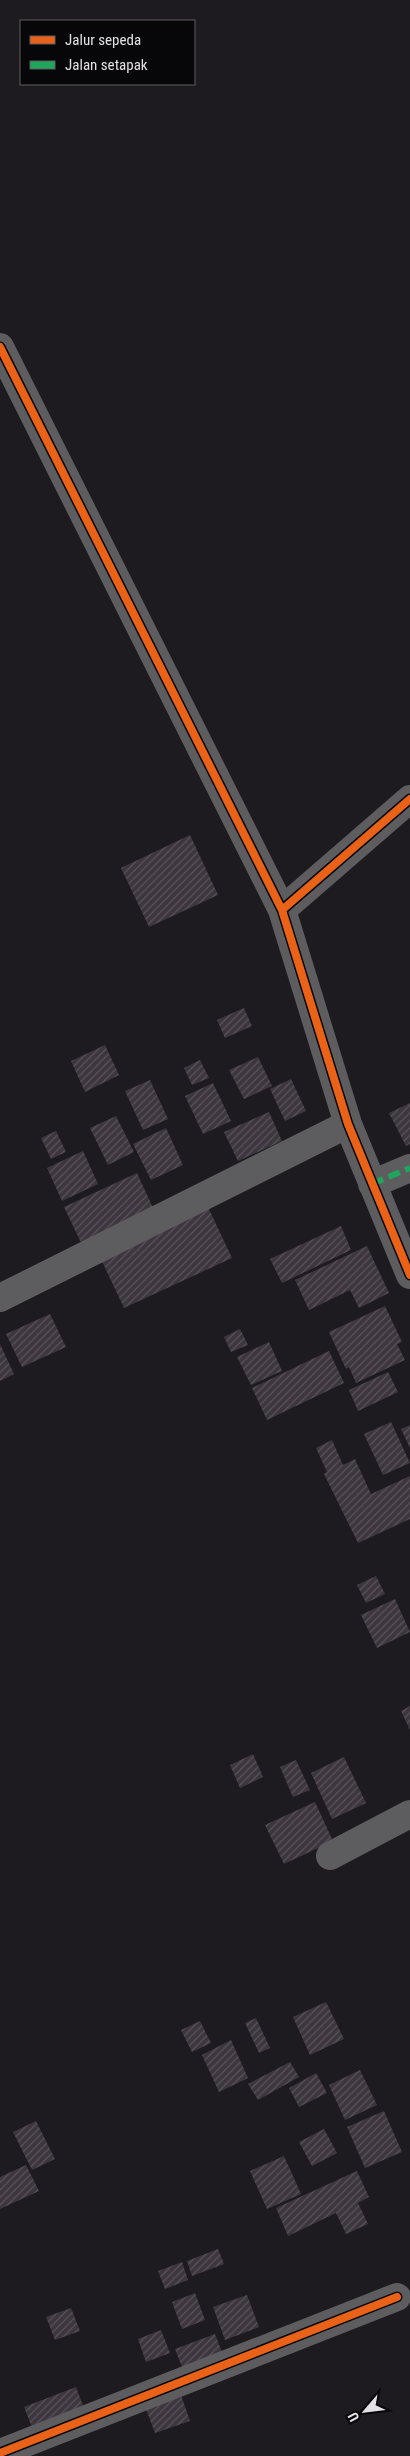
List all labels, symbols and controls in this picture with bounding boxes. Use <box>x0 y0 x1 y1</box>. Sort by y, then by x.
legend <box>20 20 195 85</box>
text: Jalur sepeda <box>65 31 141 49</box>
text: Jalan setapak <box>65 56 148 74</box>
north arrow <box>340 2386 390 2436</box>
text: U <box>345 2410 362 2424</box>

